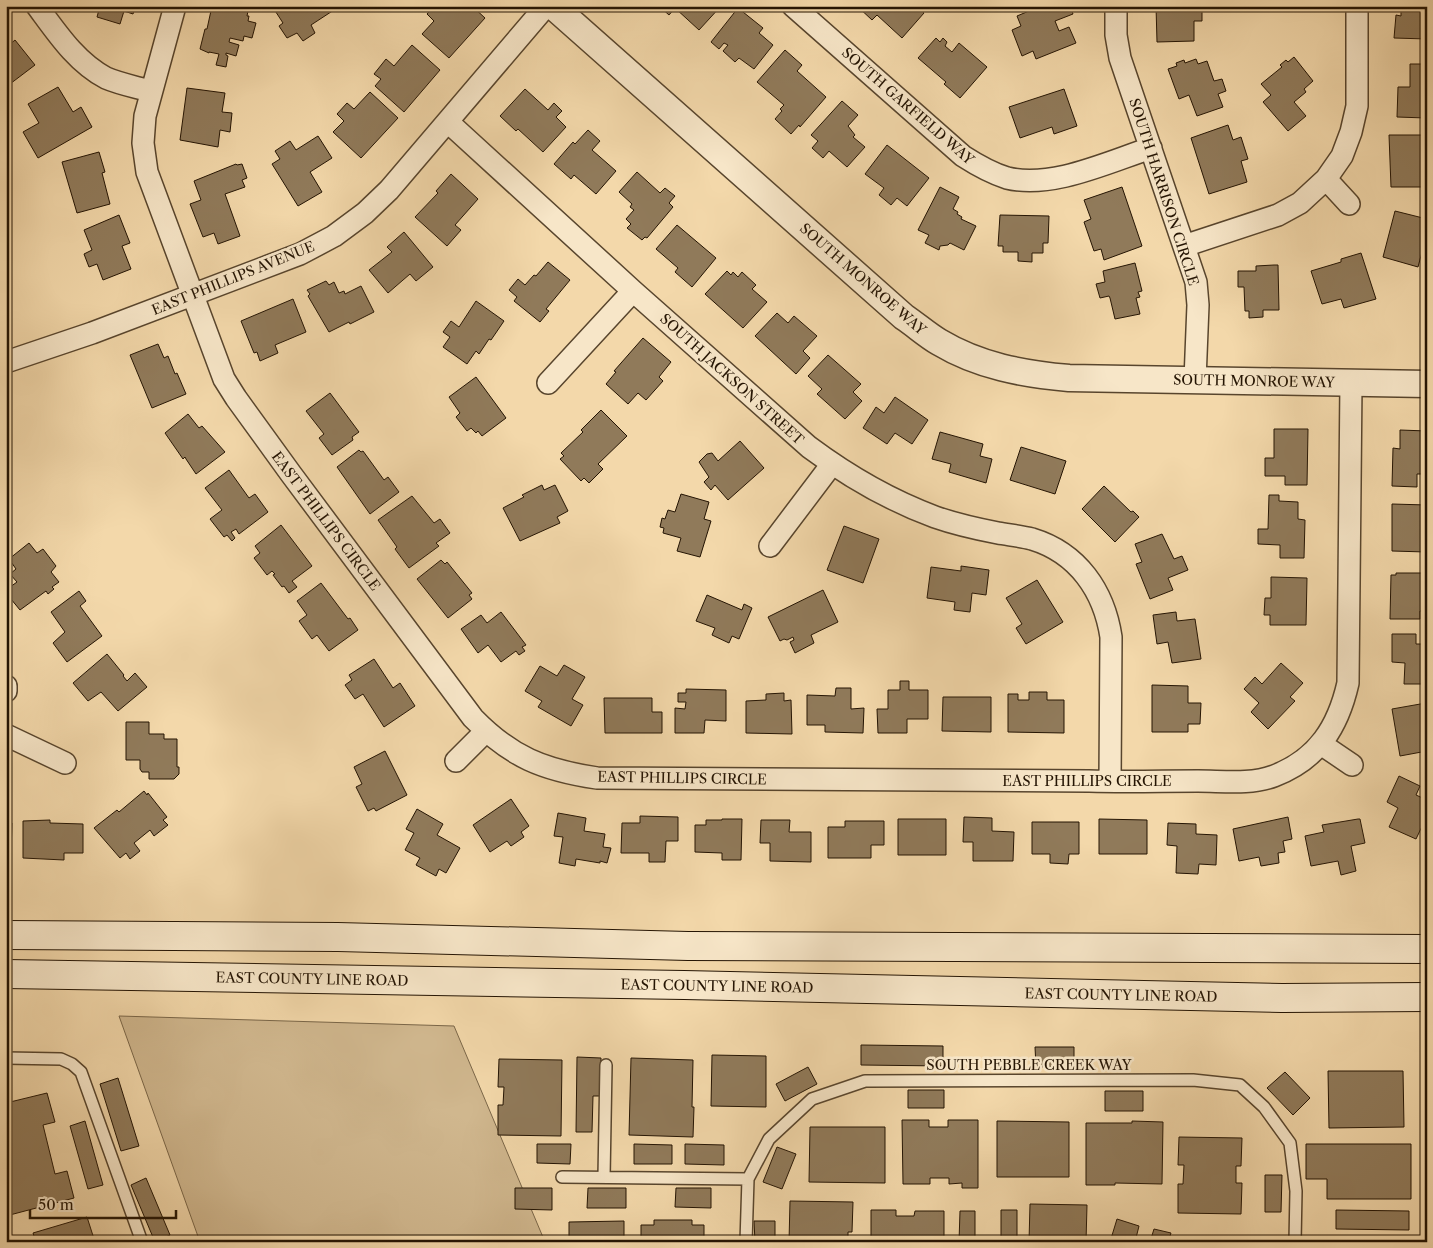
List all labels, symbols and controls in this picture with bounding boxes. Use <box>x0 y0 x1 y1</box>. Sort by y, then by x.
street label: SOUTH GARFIELD WAY <box>838 44 979 169</box>
street label: SOUTH HARRISON CIRCLE <box>1125 96 1203 288</box>
street label: SOUTH MONROE WAY <box>796 219 931 340</box>
street label: EAST PHILLIPS AVENUE <box>149 237 317 319</box>
street label: SOUTH JACKSON STREET <box>656 310 808 449</box>
street label: SOUTH MONROE WAY <box>1173 371 1336 391</box>
street label: EAST PHILLIPS CIRCLE <box>268 448 384 594</box>
street label: EAST PHILLIPS CIRCLE <box>597 768 767 788</box>
street label: EAST PHILLIPS CIRCLE <box>1002 772 1172 790</box>
street label: EAST COUNTY LINE ROAD <box>215 968 409 990</box>
street label: EAST COUNTY LINE ROAD <box>620 975 814 997</box>
street label: EAST COUNTY LINE ROAD <box>1024 984 1218 1006</box>
street label: SOUTH PEBBLE CREEK WAY <box>926 1056 1133 1074</box>
scale bar <box>30 1188 176 1220</box>
text: 50 m <box>38 1195 74 1214</box>

